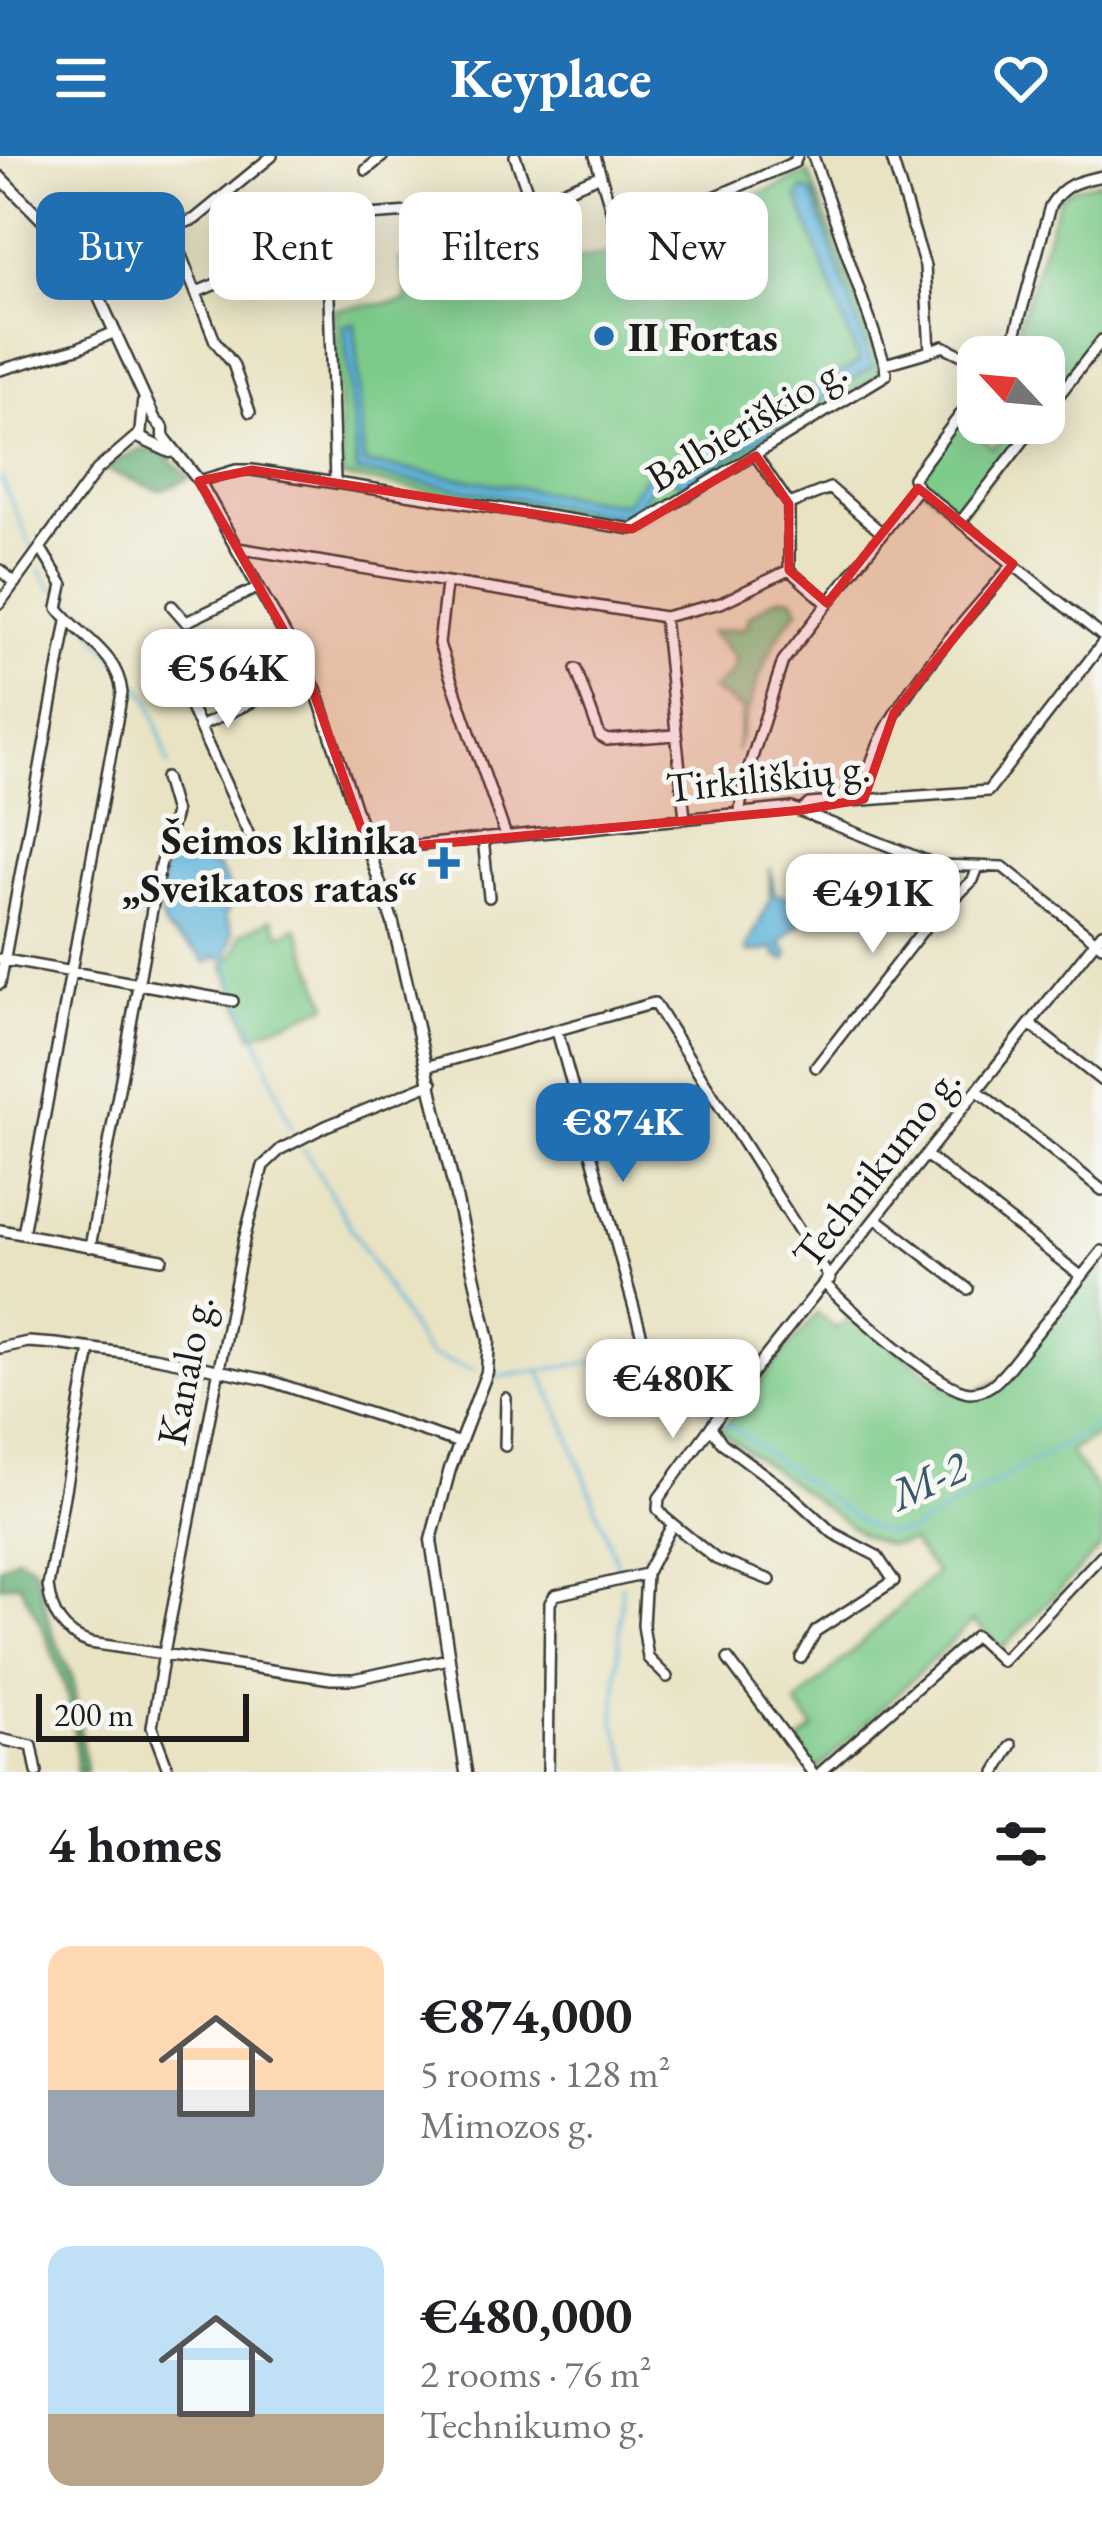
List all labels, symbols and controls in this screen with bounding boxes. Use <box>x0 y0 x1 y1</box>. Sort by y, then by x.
text: Keyplace <box>450 43 652 113</box>
icon: menu <box>48 45 114 111</box>
icon: heart <box>988 45 1054 111</box>
chip: Buy <box>36 192 185 300</box>
chip: Rent <box>209 192 375 300</box>
chip: Filters <box>399 192 582 300</box>
chip: New <box>606 192 768 300</box>
place label: II Fortas <box>628 309 778 364</box>
marker: II Fortas <box>591 323 617 349</box>
north arrow <box>957 336 1065 444</box>
map controls <box>957 336 1065 444</box>
street label: Balbieriškio g. <box>635 342 857 504</box>
pin: €564K <box>144 629 312 731</box>
text: €564K <box>168 642 288 693</box>
street label: Tirkiliškių g. <box>663 739 873 815</box>
place label: Šeimos klinika „Sveikatos ratas“ <box>122 812 418 915</box>
marker: Šeimos klinika „Sveikatos ratas“ <box>428 847 460 879</box>
pin: €491K <box>789 854 957 956</box>
text: €491K <box>813 867 933 918</box>
street label: Technikumo g. <box>780 1055 972 1279</box>
pin: €874K <box>539 1083 707 1185</box>
text: €874K <box>563 1096 683 1147</box>
street label: Kanalo g. <box>144 1290 226 1450</box>
pin: €480K <box>589 1339 757 1441</box>
text: €480K <box>613 1352 733 1403</box>
water label: M-2 <box>878 1437 977 1524</box>
scale bar <box>36 1688 249 1741</box>
text: 200 m <box>54 1693 134 1736</box>
text: 4 homes <box>48 1811 222 1877</box>
icon: filters <box>988 1811 1054 1877</box>
text: €874,000 <box>420 1982 632 2048</box>
icon: home <box>144 1994 288 2138</box>
text: 5 rooms · 128 m² <box>420 2048 671 2099</box>
text: Mimozos g. <box>420 2099 594 2150</box>
text: €480,000 <box>420 2282 632 2348</box>
icon: home <box>144 2294 288 2438</box>
text: 2 rooms · 76 m² <box>420 2348 652 2399</box>
text: Technikumo g. <box>420 2399 645 2450</box>

